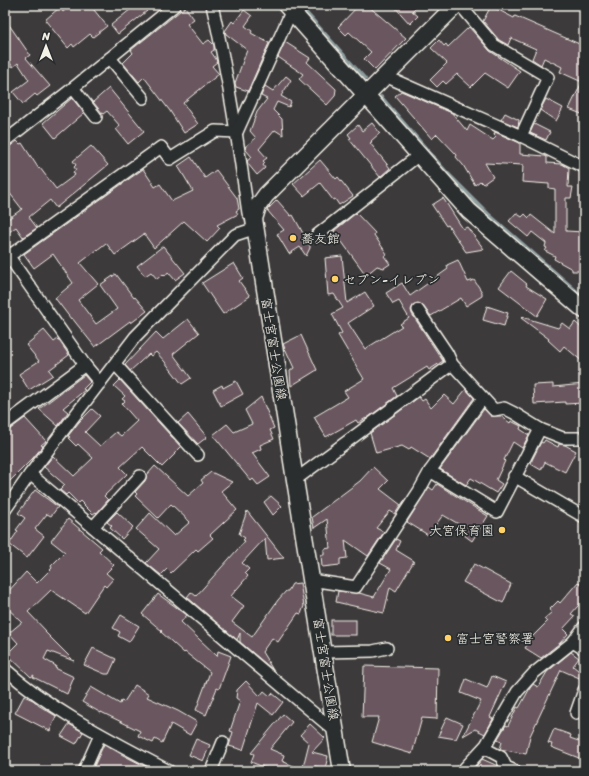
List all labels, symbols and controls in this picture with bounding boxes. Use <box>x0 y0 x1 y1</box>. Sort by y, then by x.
north arrow <box>26 26 66 66</box>
text: N <box>41 27 50 46</box>
place label: 蕎友館 <box>301 227 340 250</box>
marker: 蕎友館 <box>288 233 298 243</box>
place label: セブン-イレブン <box>343 268 440 291</box>
marker: セブン-イレブン <box>330 274 340 284</box>
street label: 富士宮富士公園線 <box>255 296 294 403</box>
place label: 大宮保育園 <box>429 519 494 542</box>
marker: 大宮保育園 <box>497 525 507 535</box>
street label: 富士宮富士公園線 <box>307 616 346 723</box>
place label: 富士宮警察署 <box>456 627 534 650</box>
marker: 富士宮警察署 <box>443 633 453 643</box>

